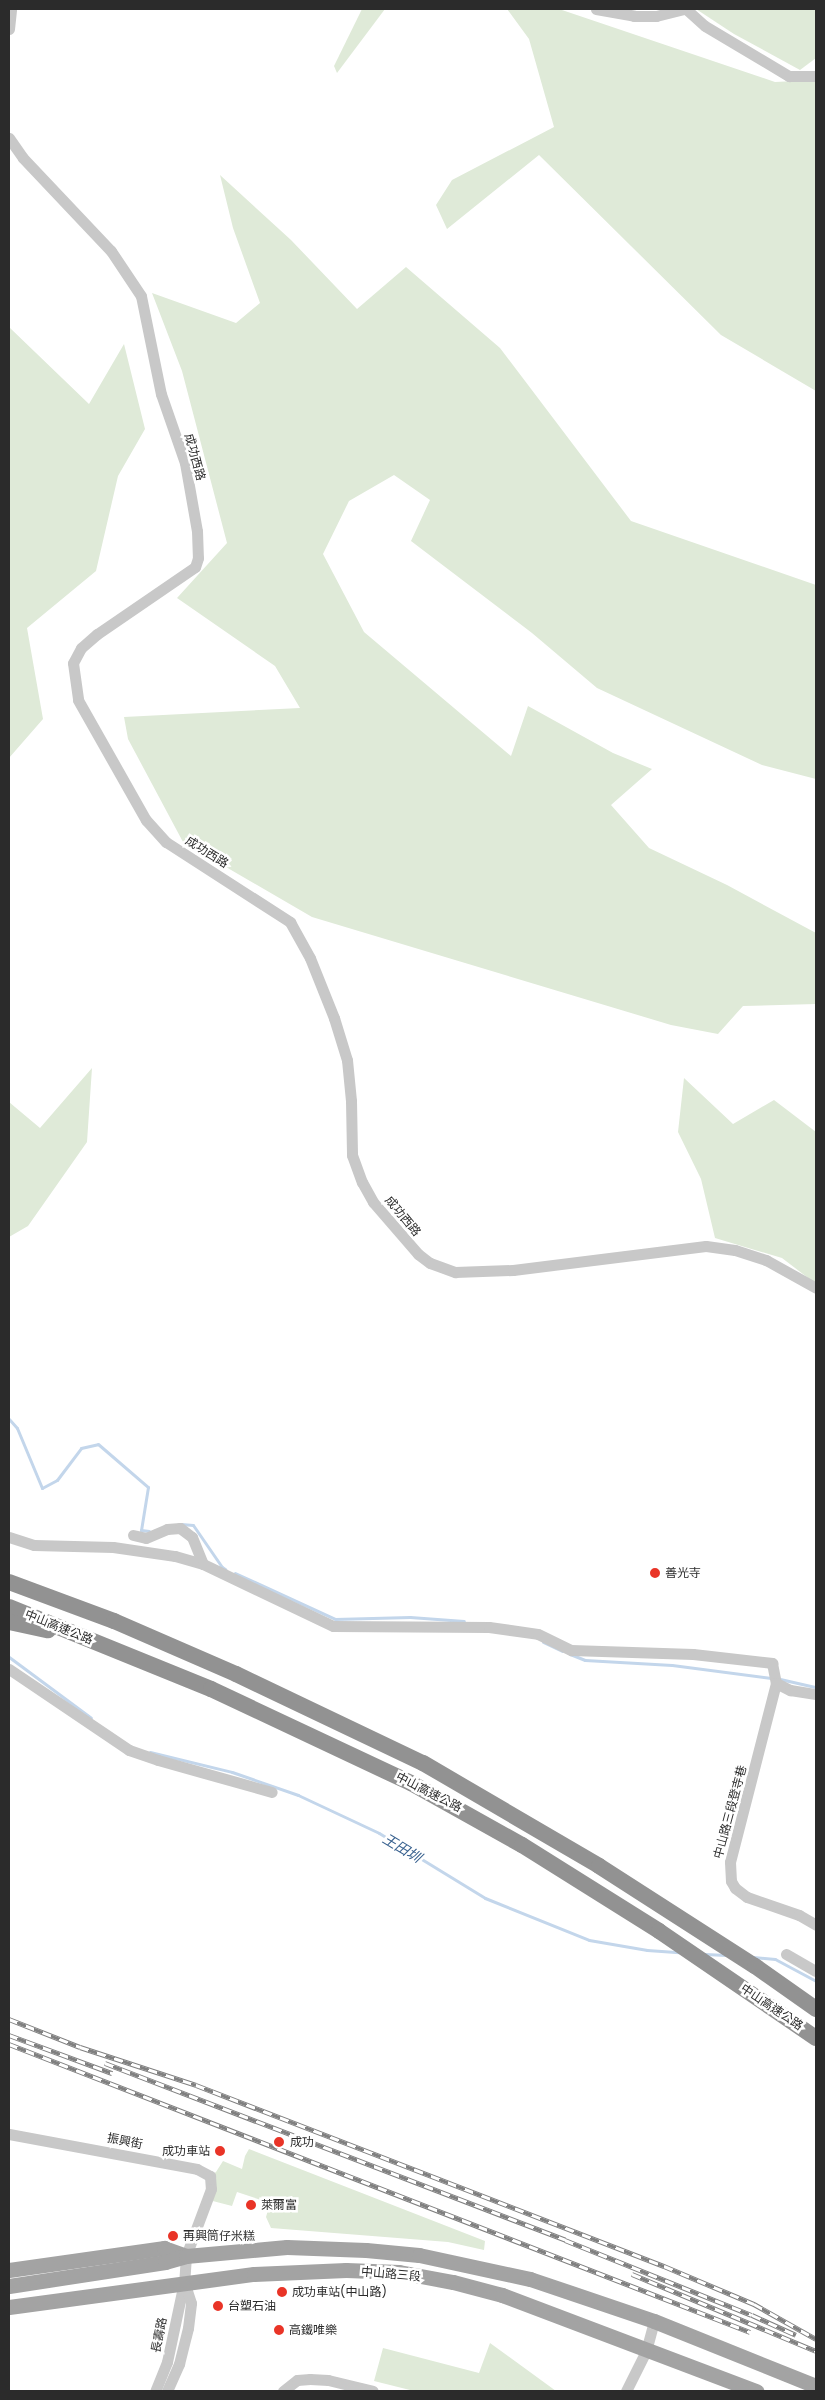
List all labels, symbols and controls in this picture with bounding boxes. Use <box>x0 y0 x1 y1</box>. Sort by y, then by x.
street label: 成功西路 <box>182 432 208 482</box>
street label: 成功西路 <box>183 833 231 871</box>
street label: 成功西路 <box>382 1193 424 1239</box>
place label: 善光寺 <box>665 1566 701 1580</box>
marker: 善光寺 <box>649 1567 661 1579</box>
street label: 中山高速公路 <box>23 1607 95 1647</box>
street label: 中山路三段登寺巷 <box>711 1764 749 1860</box>
street label: 中山高速公路 <box>394 1769 464 1815</box>
water label: 王田圳 <box>380 1830 424 1866</box>
street label: 中山高速公路 <box>738 1981 806 2033</box>
street label: 振興街 <box>106 2130 144 2152</box>
marker: 成功 <box>272 2135 286 2149</box>
place label: 成功 <box>290 2135 314 2149</box>
place label: 成功車站 <box>162 2144 210 2158</box>
marker: 成功車站 <box>214 2145 226 2157</box>
place label: 萊爾富 <box>261 2198 297 2212</box>
marker: 萊爾富 <box>245 2199 257 2211</box>
place label: 再興筒仔米糕 <box>183 2229 255 2243</box>
marker: 再興筒仔米糕 <box>167 2230 179 2242</box>
street label: 中山路三段 <box>360 2264 422 2284</box>
place label: 成功車站(中山路) <box>292 2285 387 2299</box>
marker: 成功車站(中山路) <box>276 2286 288 2298</box>
place label: 台塑石油 <box>228 2299 276 2313</box>
marker: 台塑石油 <box>212 2300 224 2312</box>
street label: 長壽路 <box>148 2316 170 2354</box>
place label: 高鐵唯樂 <box>289 2323 337 2337</box>
marker: 高鐵唯樂 <box>273 2324 285 2336</box>

